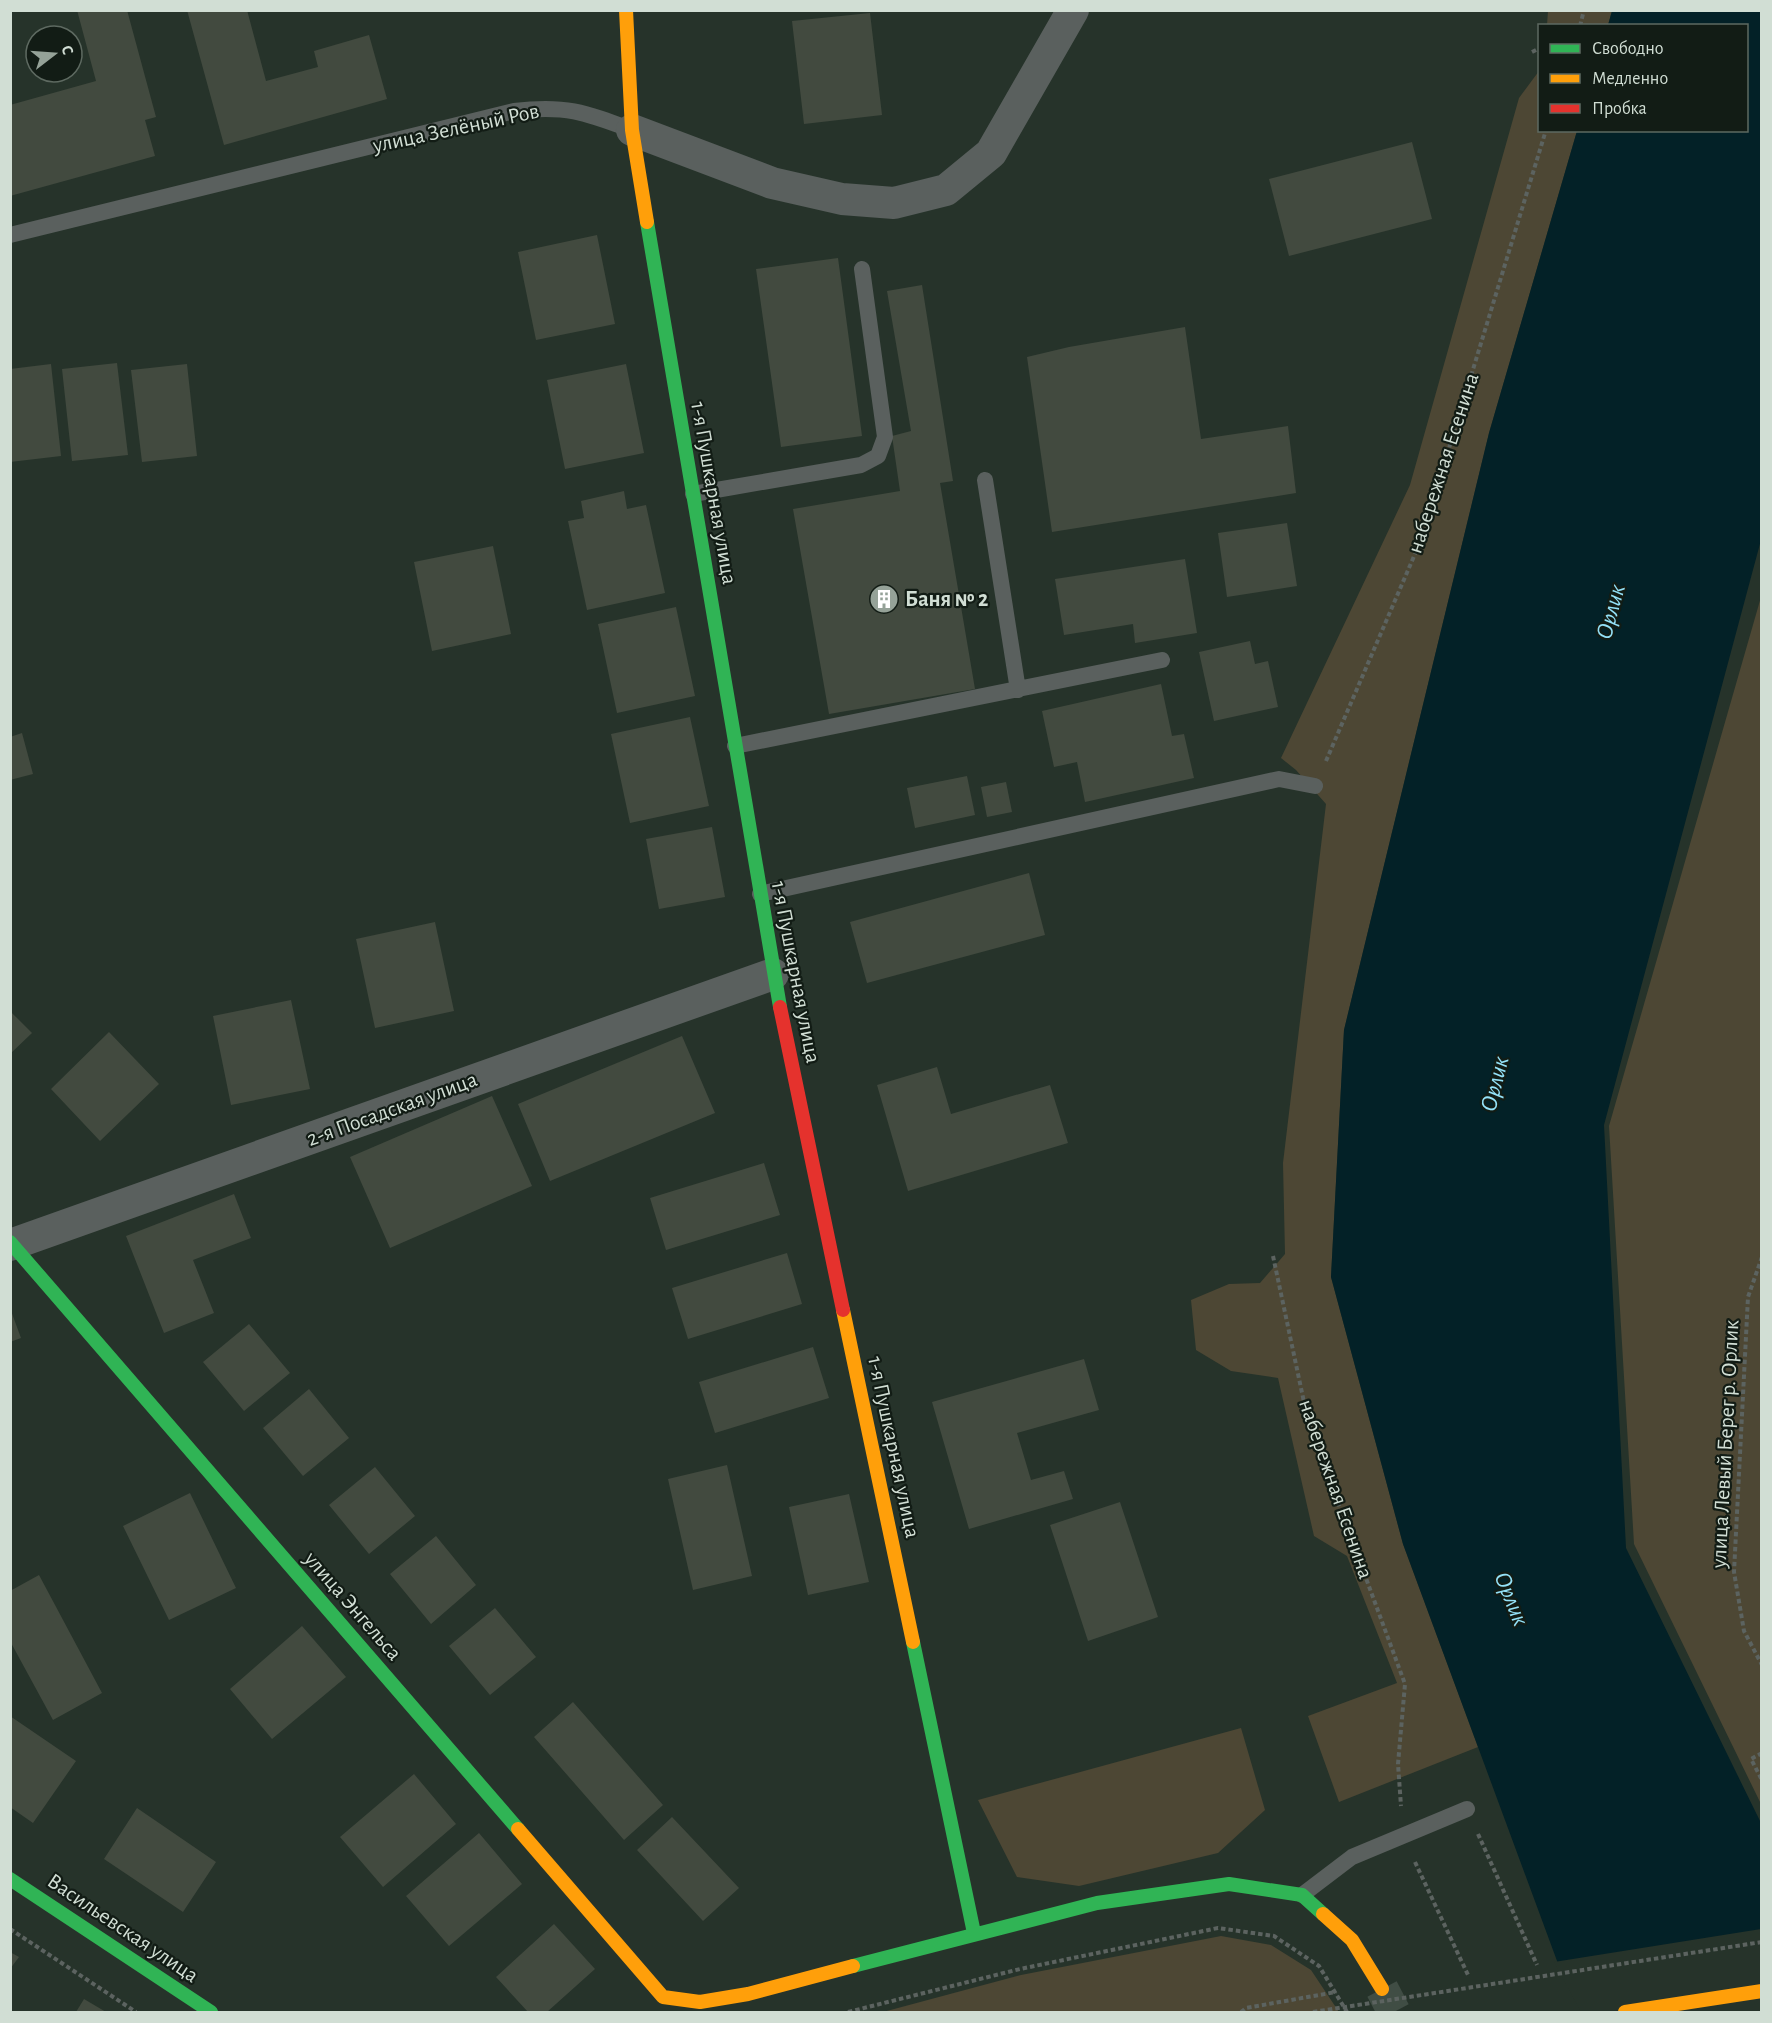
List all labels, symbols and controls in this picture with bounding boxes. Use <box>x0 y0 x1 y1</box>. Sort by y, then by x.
north arrow <box>24 24 84 84</box>
legend <box>1538 24 1748 132</box>
text: Свободно <box>1592 39 1664 58</box>
text: С <box>58 43 76 57</box>
text: Медленно <box>1592 70 1668 88</box>
text: Пробка <box>1592 99 1647 118</box>
street label: улица Зелёный Ров <box>370 100 541 157</box>
street label: набережная Есенина <box>1403 370 1483 556</box>
street label: 1-я Пушкарная улица <box>687 400 741 586</box>
water label: Орлик <box>1592 582 1630 642</box>
building icon: Баня № 2 <box>868 583 900 615</box>
place label: Баня № 2 <box>905 588 988 610</box>
street label: 1-я Пушкарная улица <box>768 879 824 1065</box>
water label: Орлик <box>1477 1054 1513 1114</box>
street label: 2-я Посадская улица <box>304 1068 480 1150</box>
street label: улица Левый Берег р. Орлик <box>1707 1319 1742 1570</box>
street label: 1-я Пушкарная улица <box>864 1354 924 1540</box>
street label: набережная Есенина <box>1295 1396 1377 1582</box>
street label: улица Энгельса <box>300 1547 406 1664</box>
water label: Орлик <box>1489 1569 1533 1629</box>
street label: Васильевская улица <box>43 1869 203 1987</box>

